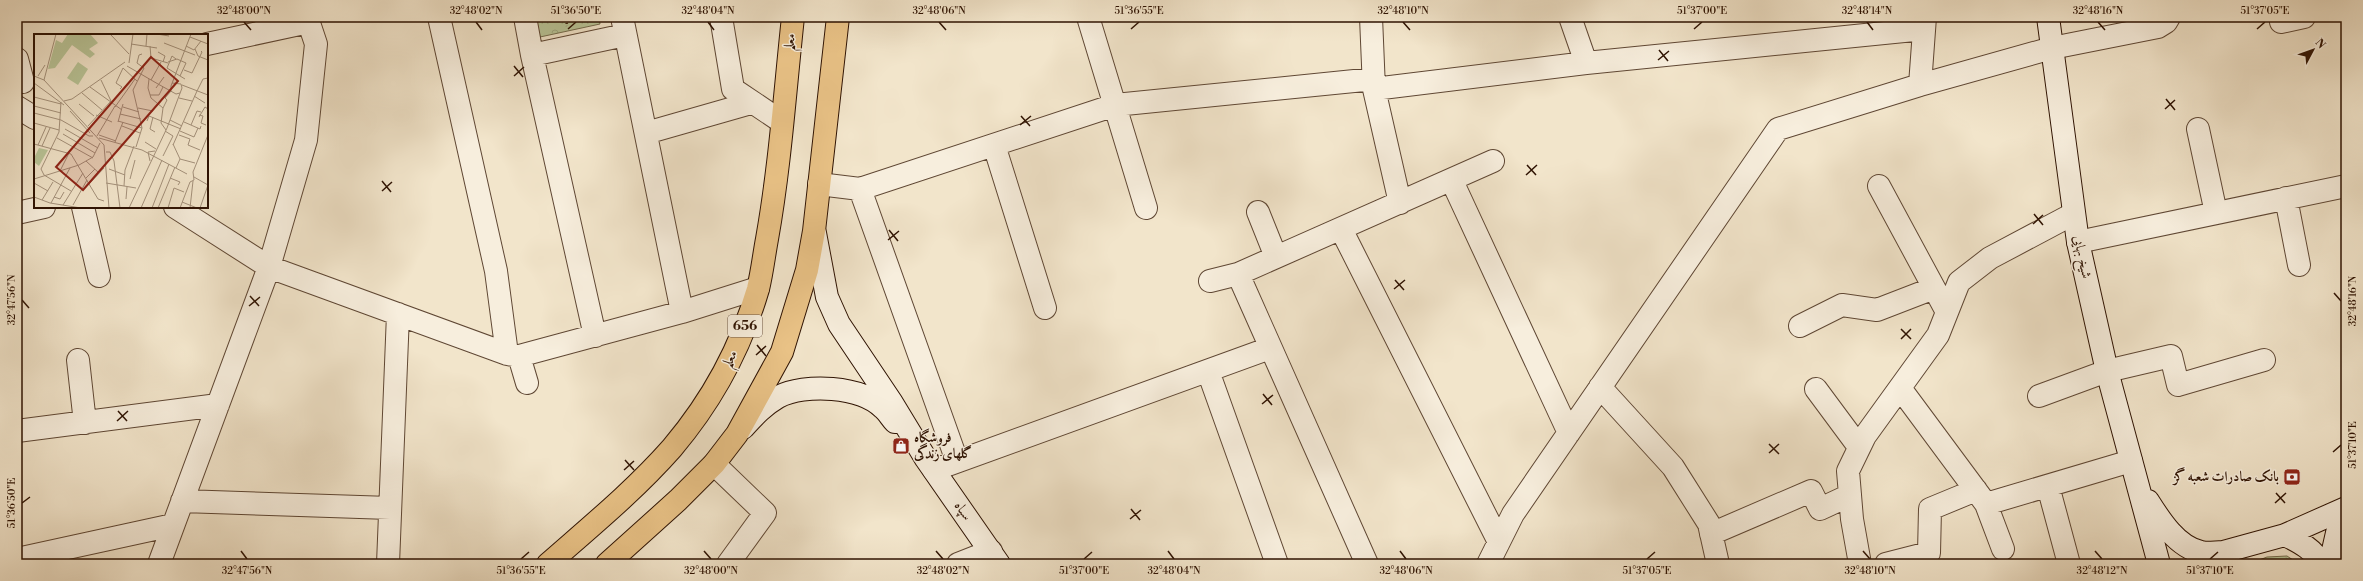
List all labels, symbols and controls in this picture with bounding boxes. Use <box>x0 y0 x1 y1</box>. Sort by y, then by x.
text: 32°48'00"N <box>217 5 271 17</box>
text: 32°48'02"N <box>450 5 503 17</box>
text: 51°36'50"E <box>551 5 601 17</box>
text: 32°48'04"N <box>681 5 735 17</box>
text: 32°48'06"N <box>912 5 966 17</box>
text: 51°36'55"E <box>1114 5 1164 17</box>
text: 32°48'10"N <box>1377 5 1429 17</box>
text: 51°37'00"E <box>1677 5 1727 17</box>
text: 32°48'14"N <box>1842 5 1893 17</box>
text: 32°48'16"N <box>2073 5 2124 17</box>
text: 51°37'05"E <box>2240 5 2290 17</box>
north arrow <box>2293 30 2333 70</box>
street label: معلم <box>780 32 805 52</box>
inset map <box>34 34 208 208</box>
text: N <box>2312 36 2328 52</box>
street label: شیخ بهایی <box>2066 234 2095 281</box>
text: 32°47'56"N <box>6 274 18 325</box>
text: 32°48'16"N <box>2347 275 2359 326</box>
road number: 656 <box>728 315 762 337</box>
street label: معلم <box>718 347 746 373</box>
text: 51°37'10"E <box>2347 421 2359 469</box>
place label: فروشگاه گلهای زندگی <box>913 428 972 463</box>
shop icon: فروشگاه گلهای زندگی <box>891 436 911 456</box>
place label: بانک صادرات شعبه گز <box>2171 467 2279 486</box>
bank icon: بانک صادرات شعبه گز <box>2282 467 2302 487</box>
text: 51°36'50"E <box>6 478 18 528</box>
street label: سپاه <box>950 498 976 524</box>
text: 32°47'56"N <box>222 565 273 577</box>
text: 51°36'55"E <box>496 565 546 577</box>
text: 32°48'00"N <box>684 565 738 577</box>
text: 32°48'02"N <box>917 565 970 577</box>
text: 51°37'00"E <box>1059 565 1109 577</box>
text: 32°48'04"N <box>1147 565 1201 577</box>
text: 32°48'06"N <box>1379 565 1433 577</box>
text: 51°37'05"E <box>1622 565 1672 577</box>
text: 32°48'10"N <box>1844 565 1896 577</box>
text: 32°48'12"N <box>2077 565 2128 577</box>
text: 51°37'10"E <box>2186 565 2234 577</box>

